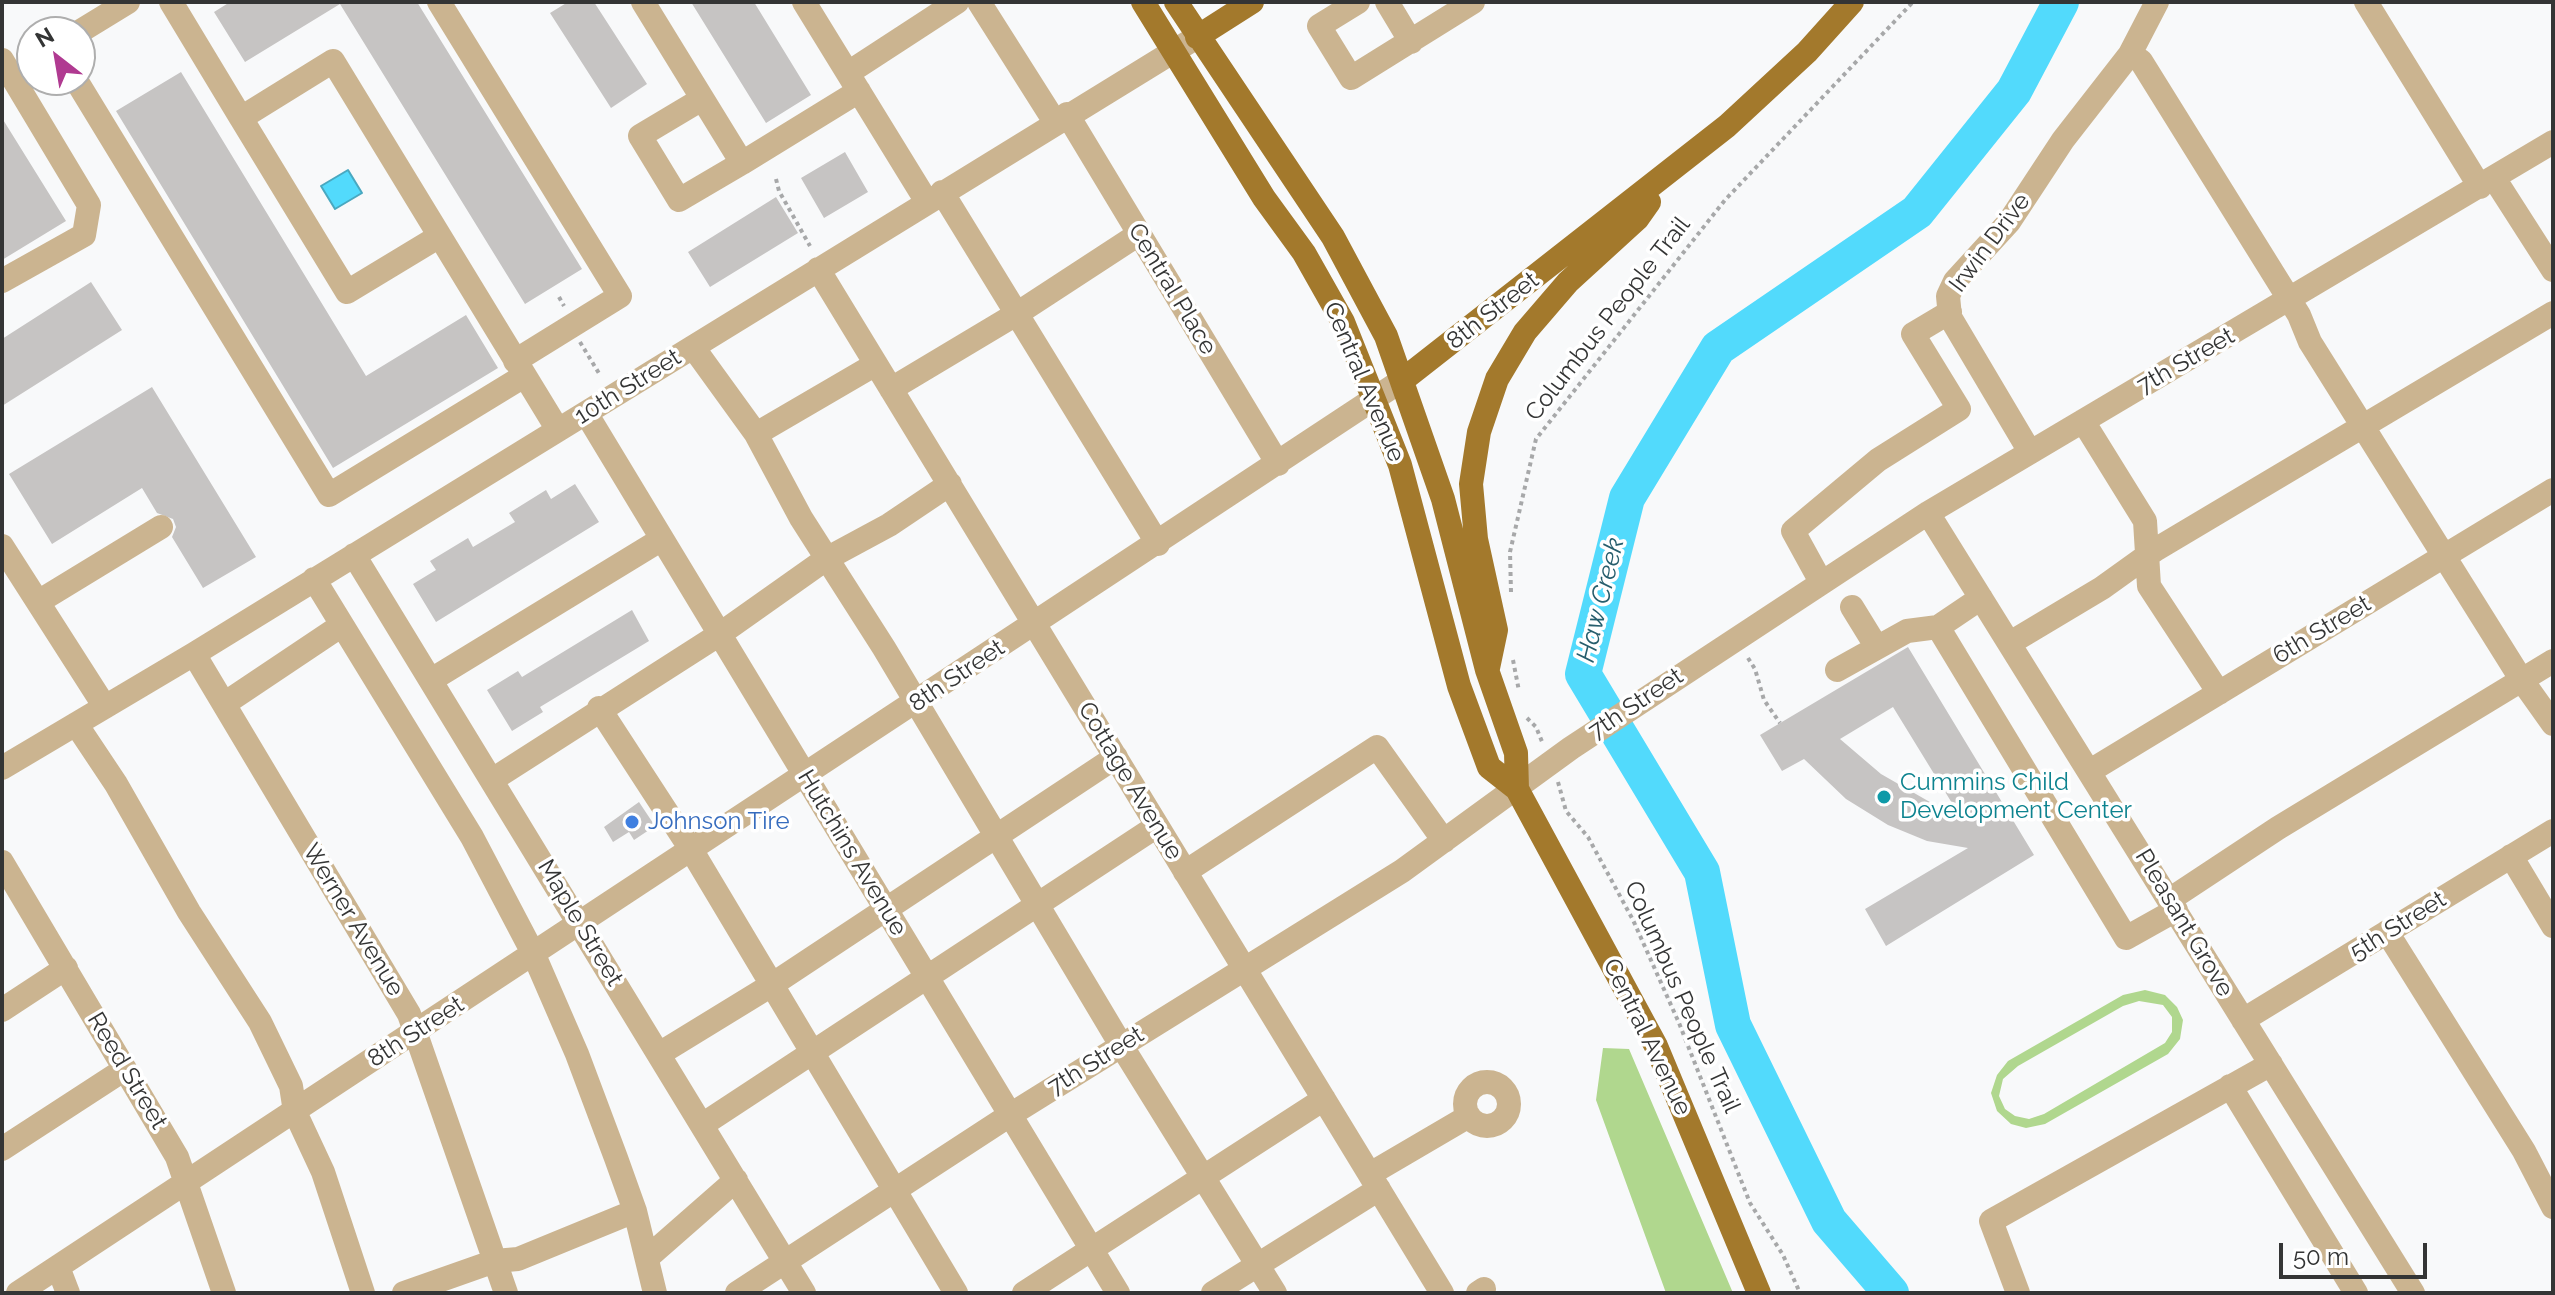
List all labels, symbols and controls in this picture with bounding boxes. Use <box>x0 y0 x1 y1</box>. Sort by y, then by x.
north arrow <box>16 16 96 96</box>
text: N <box>31 22 59 53</box>
street label: Irwin Drive <box>1943 188 2037 298</box>
street label: Columbus People Trail <box>1519 211 1697 427</box>
street label: Central Place <box>1121 218 1223 360</box>
street label: 8th Street <box>1441 266 1545 356</box>
street label: Central Avenue <box>1317 298 1411 466</box>
street label: 7th Street <box>2132 322 2240 400</box>
street label: 10th Street <box>570 343 686 431</box>
water label: Haw Creek <box>1570 535 1632 665</box>
street label: 6th Street <box>2268 590 2376 670</box>
street label: 8th Street <box>904 634 1010 718</box>
street label: 7th Street <box>1583 662 1689 746</box>
street label: Cottage Avenue <box>1072 697 1188 865</box>
street label: Hutchins Avenue <box>791 765 913 941</box>
place label: Cummins Child Development Center <box>1900 769 2132 825</box>
marker: Cummins Child Development Center <box>1875 788 1893 806</box>
place label: Johnson Tire <box>648 808 790 836</box>
marker: Johnson Tire <box>623 813 641 831</box>
street label: Werner Avenue <box>296 839 410 1001</box>
street label: Pleasant Grove <box>2129 844 2239 1002</box>
street label: Maple Street <box>531 855 629 991</box>
street label: Columbus People Trail <box>1618 877 1746 1117</box>
street label: 5th Street <box>2345 885 2451 967</box>
street label: Central Avenue <box>1597 954 1697 1120</box>
street label: 8th Street <box>362 990 470 1074</box>
street label: Reed Street <box>81 1007 173 1135</box>
street label: 7th Street <box>1043 1020 1149 1102</box>
scale bar <box>2283 1227 2431 1277</box>
text: 50 m <box>2293 1242 2349 1271</box>

